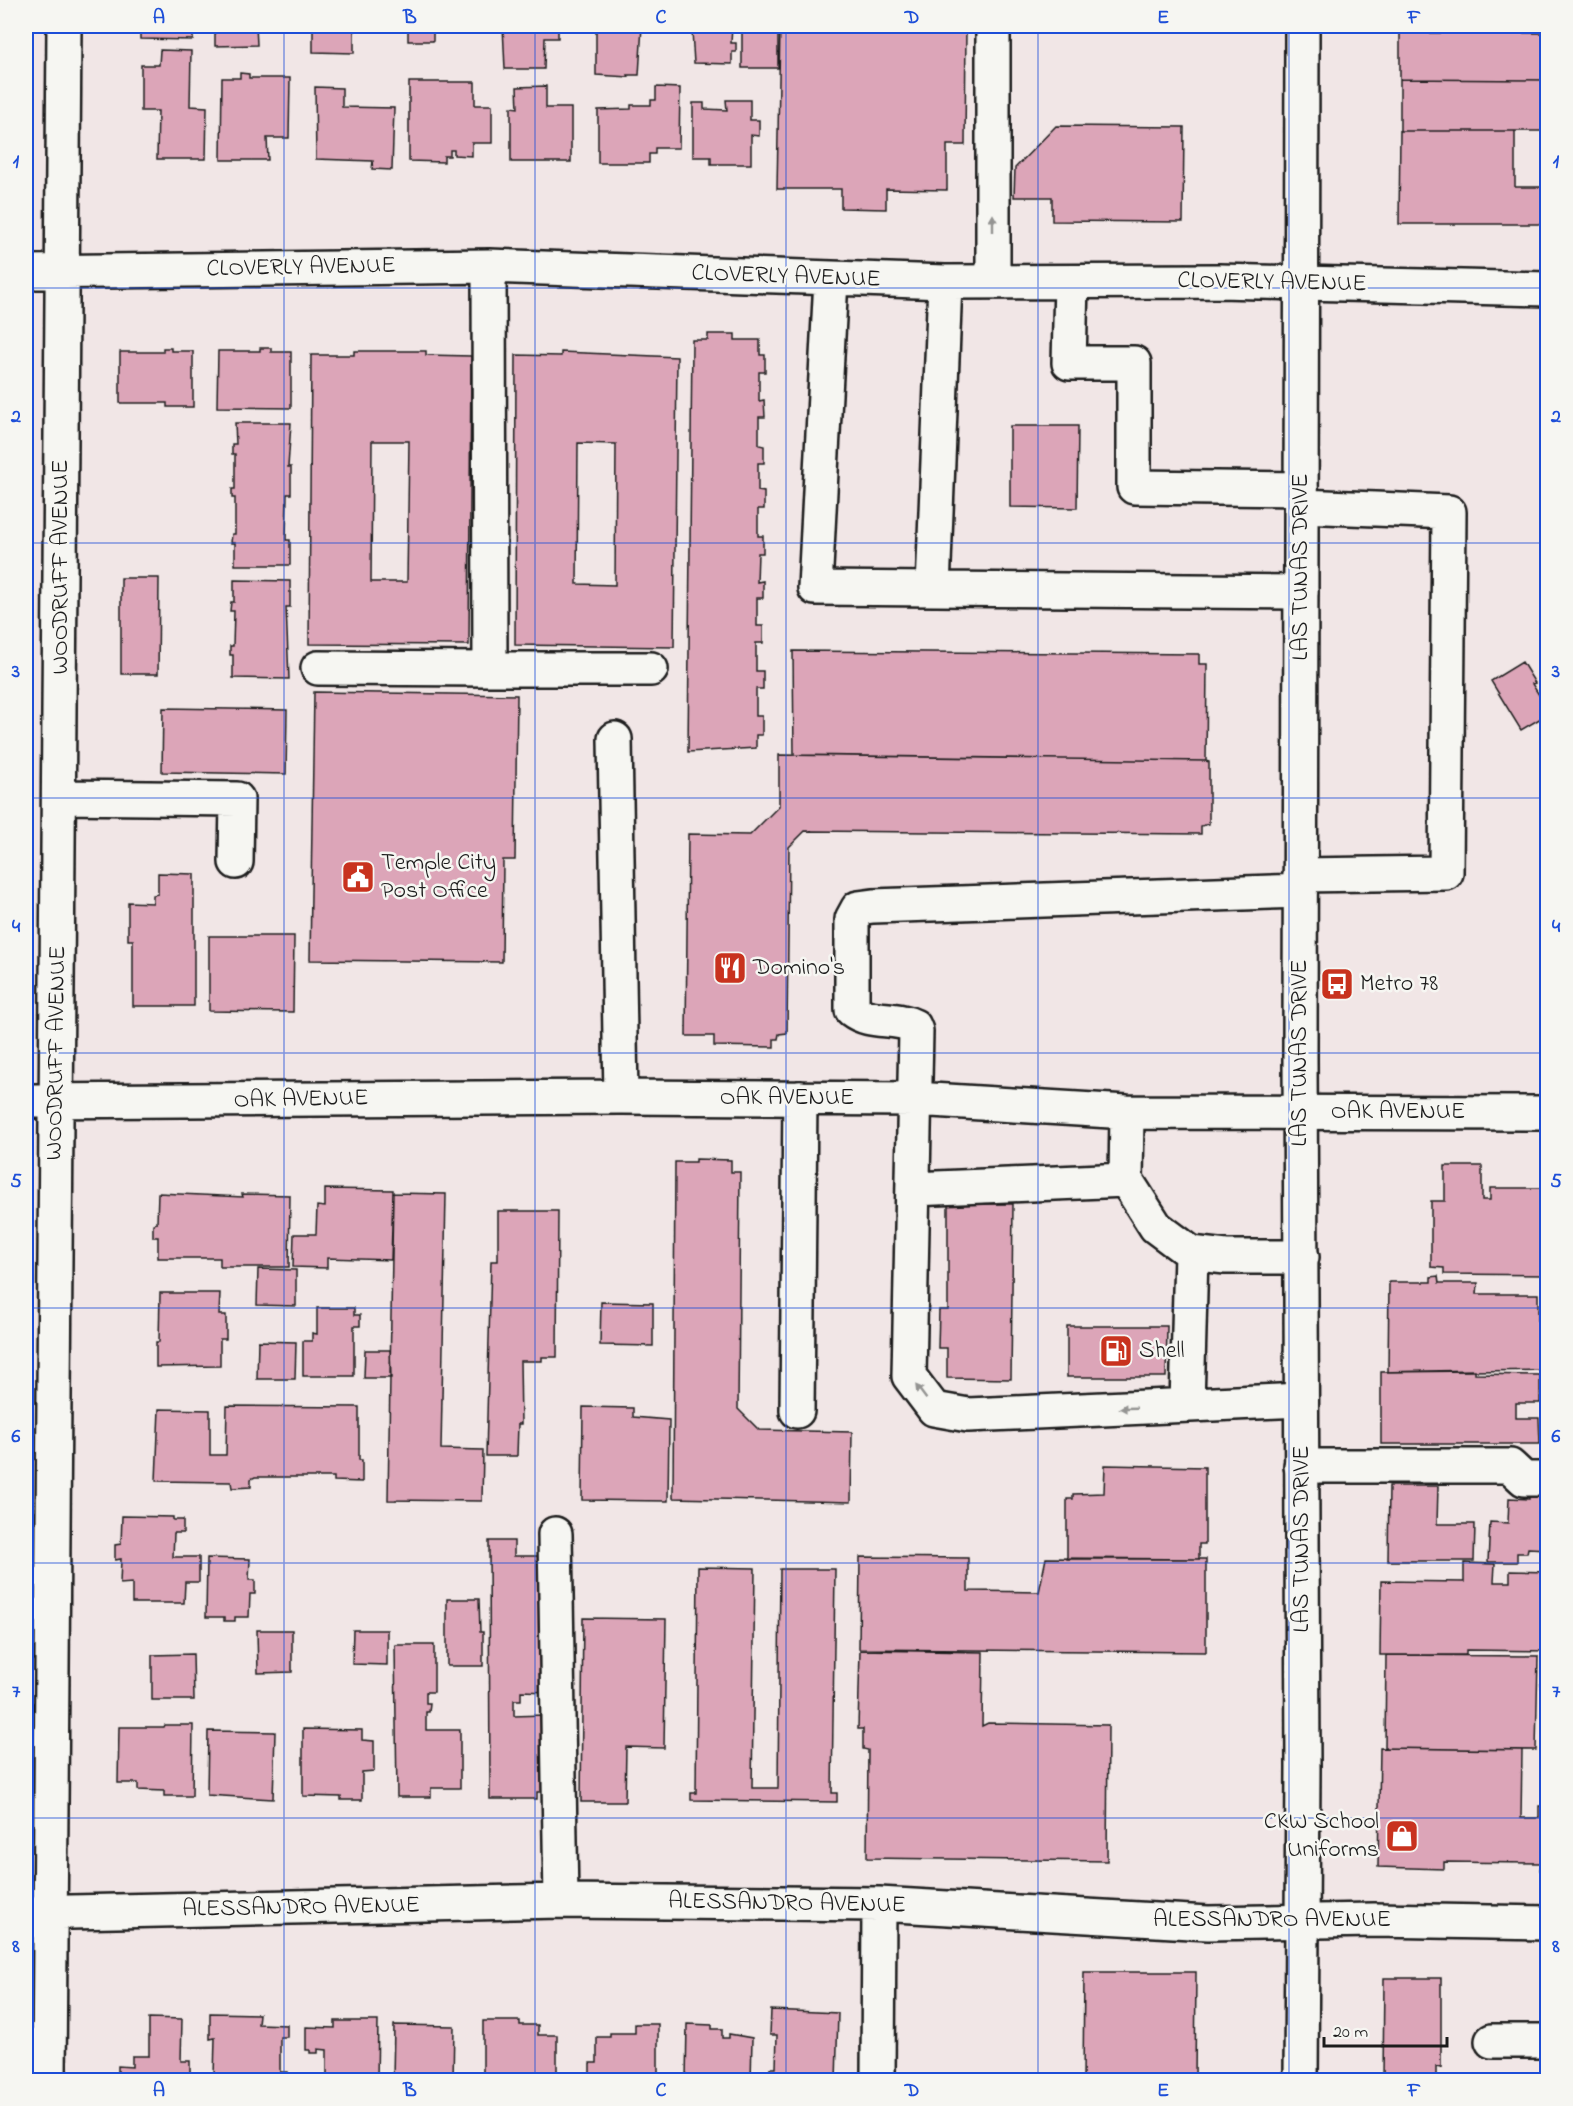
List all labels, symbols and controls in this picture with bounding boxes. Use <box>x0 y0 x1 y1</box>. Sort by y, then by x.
text: A <box>153 4 165 33</box>
text: B <box>402 4 417 33</box>
text: C <box>656 4 667 33</box>
text: D <box>904 4 919 33</box>
text: E <box>1157 4 1169 33</box>
text: F <box>1407 4 1421 33</box>
text: 1 <box>13 148 20 177</box>
text: 1 <box>1553 148 1560 177</box>
one-way arrow <box>988 214 998 233</box>
street label: CLOVERLY AVENUE <box>206 249 396 287</box>
street label: CLOVERLY AVENUE <box>691 256 881 298</box>
street label: CLOVERLY AVENUE <box>1177 264 1367 302</box>
text: 2 <box>10 403 21 432</box>
text: 2 <box>1550 403 1561 432</box>
street label: WOODRUFF AVENUE <box>44 459 79 675</box>
street label: LAS TUNAS DRIVE <box>1284 473 1319 661</box>
text: 3 <box>11 658 20 687</box>
text: 3 <box>1551 658 1560 687</box>
place label: Temple City Post Office <box>381 846 496 909</box>
public building icon: Temple City Post Office <box>340 859 376 895</box>
text: 4 <box>12 913 21 942</box>
text: 4 <box>1552 913 1561 942</box>
street label: WOODRUFF AVENUE <box>38 945 76 1161</box>
restaurant icon: Domino's <box>712 950 748 986</box>
place label: Domino's <box>752 951 845 986</box>
street label: LAS TUNAS DRIVE <box>1283 959 1318 1147</box>
bus stop icon: Metro 78 <box>1319 966 1355 1002</box>
place label: Metro 78 <box>1360 967 1438 1002</box>
street label: OAK AVENUE <box>233 1081 369 1119</box>
street label: OAK AVENUE <box>720 1081 854 1116</box>
street label: OAK AVENUE <box>1331 1095 1465 1130</box>
text: 5 <box>10 1168 22 1197</box>
text: 5 <box>1550 1168 1562 1197</box>
fuel station icon: Shell <box>1098 1333 1134 1369</box>
place label: Shell <box>1139 1334 1185 1369</box>
one-way arrow <box>916 1385 928 1400</box>
one-way arrow <box>1119 1403 1138 1412</box>
text: 6 <box>12 1423 21 1452</box>
text: 6 <box>1552 1423 1561 1452</box>
street label: LAS TUNAS DRIVE <box>1285 1445 1320 1633</box>
text: 7 <box>12 1678 21 1707</box>
text: 7 <box>1552 1678 1561 1707</box>
place label: CKW School Uniforms <box>1264 1805 1379 1868</box>
shop icon: CKW School Uniforms <box>1384 1818 1420 1854</box>
street label: ALESSANDRO AVENUE <box>668 1884 906 1924</box>
street label: ALESSANDRO AVENUE <box>182 1888 420 1928</box>
street label: ALESSANDRO AVENUE <box>1153 1903 1391 1938</box>
text: 8 <box>11 1933 20 1962</box>
text: 8 <box>1551 1933 1560 1962</box>
scale bar <box>1324 2010 1447 2048</box>
text: 20 m <box>1333 2020 1368 2046</box>
text: A <box>153 2077 165 2106</box>
text: B <box>402 2077 417 2106</box>
text: C <box>656 2077 667 2106</box>
text: D <box>904 2077 919 2106</box>
text: E <box>1157 2077 1169 2106</box>
text: F <box>1407 2077 1421 2106</box>

